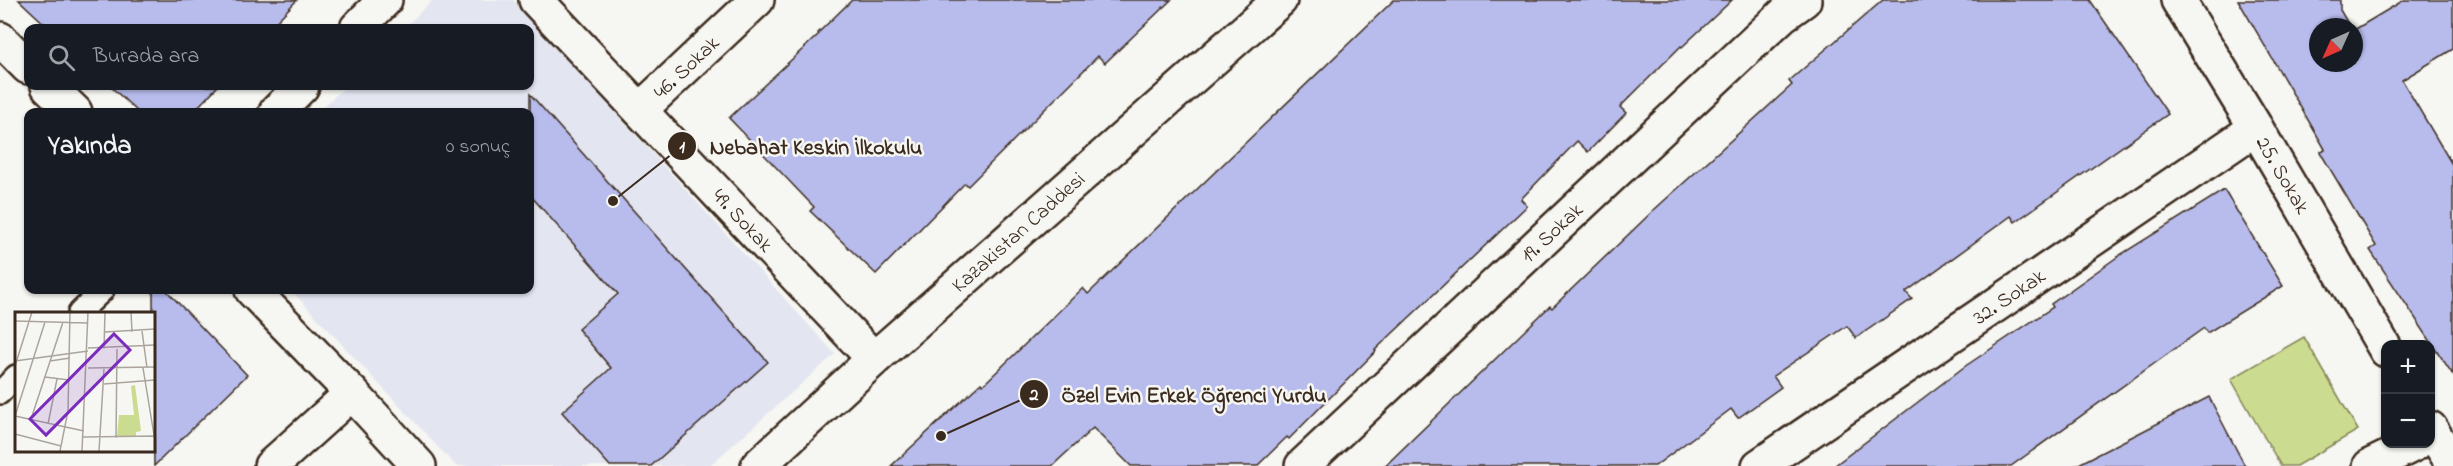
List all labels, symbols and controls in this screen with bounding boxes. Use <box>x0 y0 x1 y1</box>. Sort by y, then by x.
north arrow <box>2309 18 2363 72</box>
search box <box>24 24 534 90</box>
street label: 46. Sokak <box>647 29 728 107</box>
icon: search <box>45 41 78 74</box>
text: Burada ara <box>93 41 199 73</box>
callout: Nebahat Keskin İlkokulu <box>667 126 934 166</box>
text: Yakında <box>48 128 132 166</box>
street label: 25. Sokak <box>2247 131 2317 221</box>
text: 0 sonuç <box>446 133 510 162</box>
text: Nebahat Keskin İlkokulu <box>710 133 923 165</box>
text: 1 <box>679 135 685 161</box>
street label: Kazakistan Caddesi <box>946 166 1093 301</box>
street label: 49. Sokak <box>704 183 780 261</box>
street label: 19. Sokak <box>1515 196 1591 270</box>
street label: 32. Sokak <box>1967 262 2053 333</box>
inset map <box>15 312 154 451</box>
map controls <box>2381 340 2435 448</box>
button: + <box>2381 340 2435 394</box>
callout: Özel Evin Erkek Öğrenci Yurdu <box>1019 374 1339 414</box>
text: Özel Evin Erkek Öğrenci Yurdu <box>1061 381 1327 414</box>
text: 2 <box>1029 383 1039 409</box>
button: − <box>2381 394 2435 448</box>

